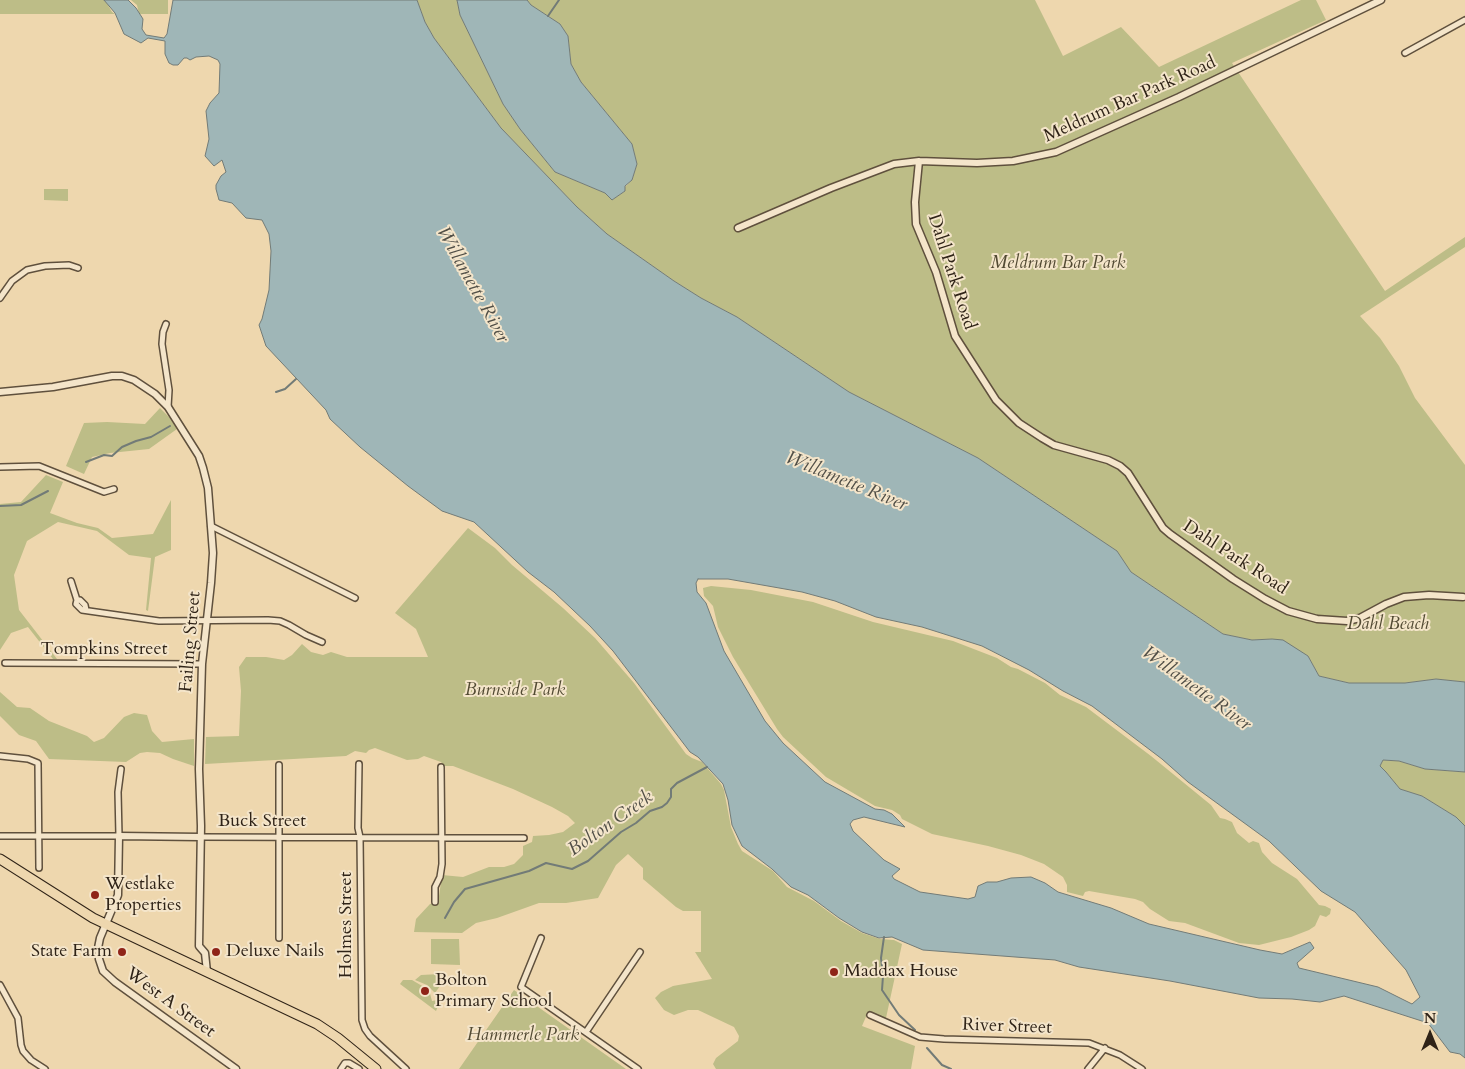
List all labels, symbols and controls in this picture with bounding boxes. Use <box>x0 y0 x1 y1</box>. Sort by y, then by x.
street label: Meldrum Bar Park Road <box>1041 52 1219 148</box>
street label: Dahl Park Road <box>922 211 980 333</box>
water label: Willamette River <box>431 223 513 347</box>
park label: Meldrum Bar Park <box>991 253 1125 275</box>
water label: Willamette River <box>782 447 910 517</box>
street label: Dahl Park Road <box>1179 516 1291 600</box>
street label: Failing Street <box>176 591 206 693</box>
park label: Dahl Beach <box>1347 614 1429 636</box>
street label: Tompkins Street <box>41 639 167 661</box>
water label: Willamette River <box>1137 642 1255 736</box>
park label: Burnside Park <box>465 680 565 702</box>
water label: Bolton Creek <box>564 786 658 862</box>
street label: Buck Street <box>218 811 306 833</box>
street label: Holmes Street <box>336 872 358 978</box>
place label: Westlake Properties <box>105 874 181 916</box>
marker: Westlake Properties <box>89 889 101 901</box>
place label: State Farm <box>31 941 112 963</box>
place label: Deluxe Nails <box>226 941 324 963</box>
marker: State Farm <box>116 946 128 958</box>
marker: Deluxe Nails <box>210 946 222 958</box>
place label: Maddax House <box>844 961 958 983</box>
street label: West A Street <box>121 963 219 1043</box>
marker: Maddax House <box>828 966 840 978</box>
place label: Bolton Primary School <box>435 970 552 1012</box>
marker: Bolton Primary School <box>419 985 431 997</box>
north arrow <box>1405 1009 1455 1059</box>
text: N <box>1424 1009 1436 1028</box>
street label: River Street <box>962 1015 1052 1039</box>
park label: Hammerle Park <box>467 1025 579 1047</box>

